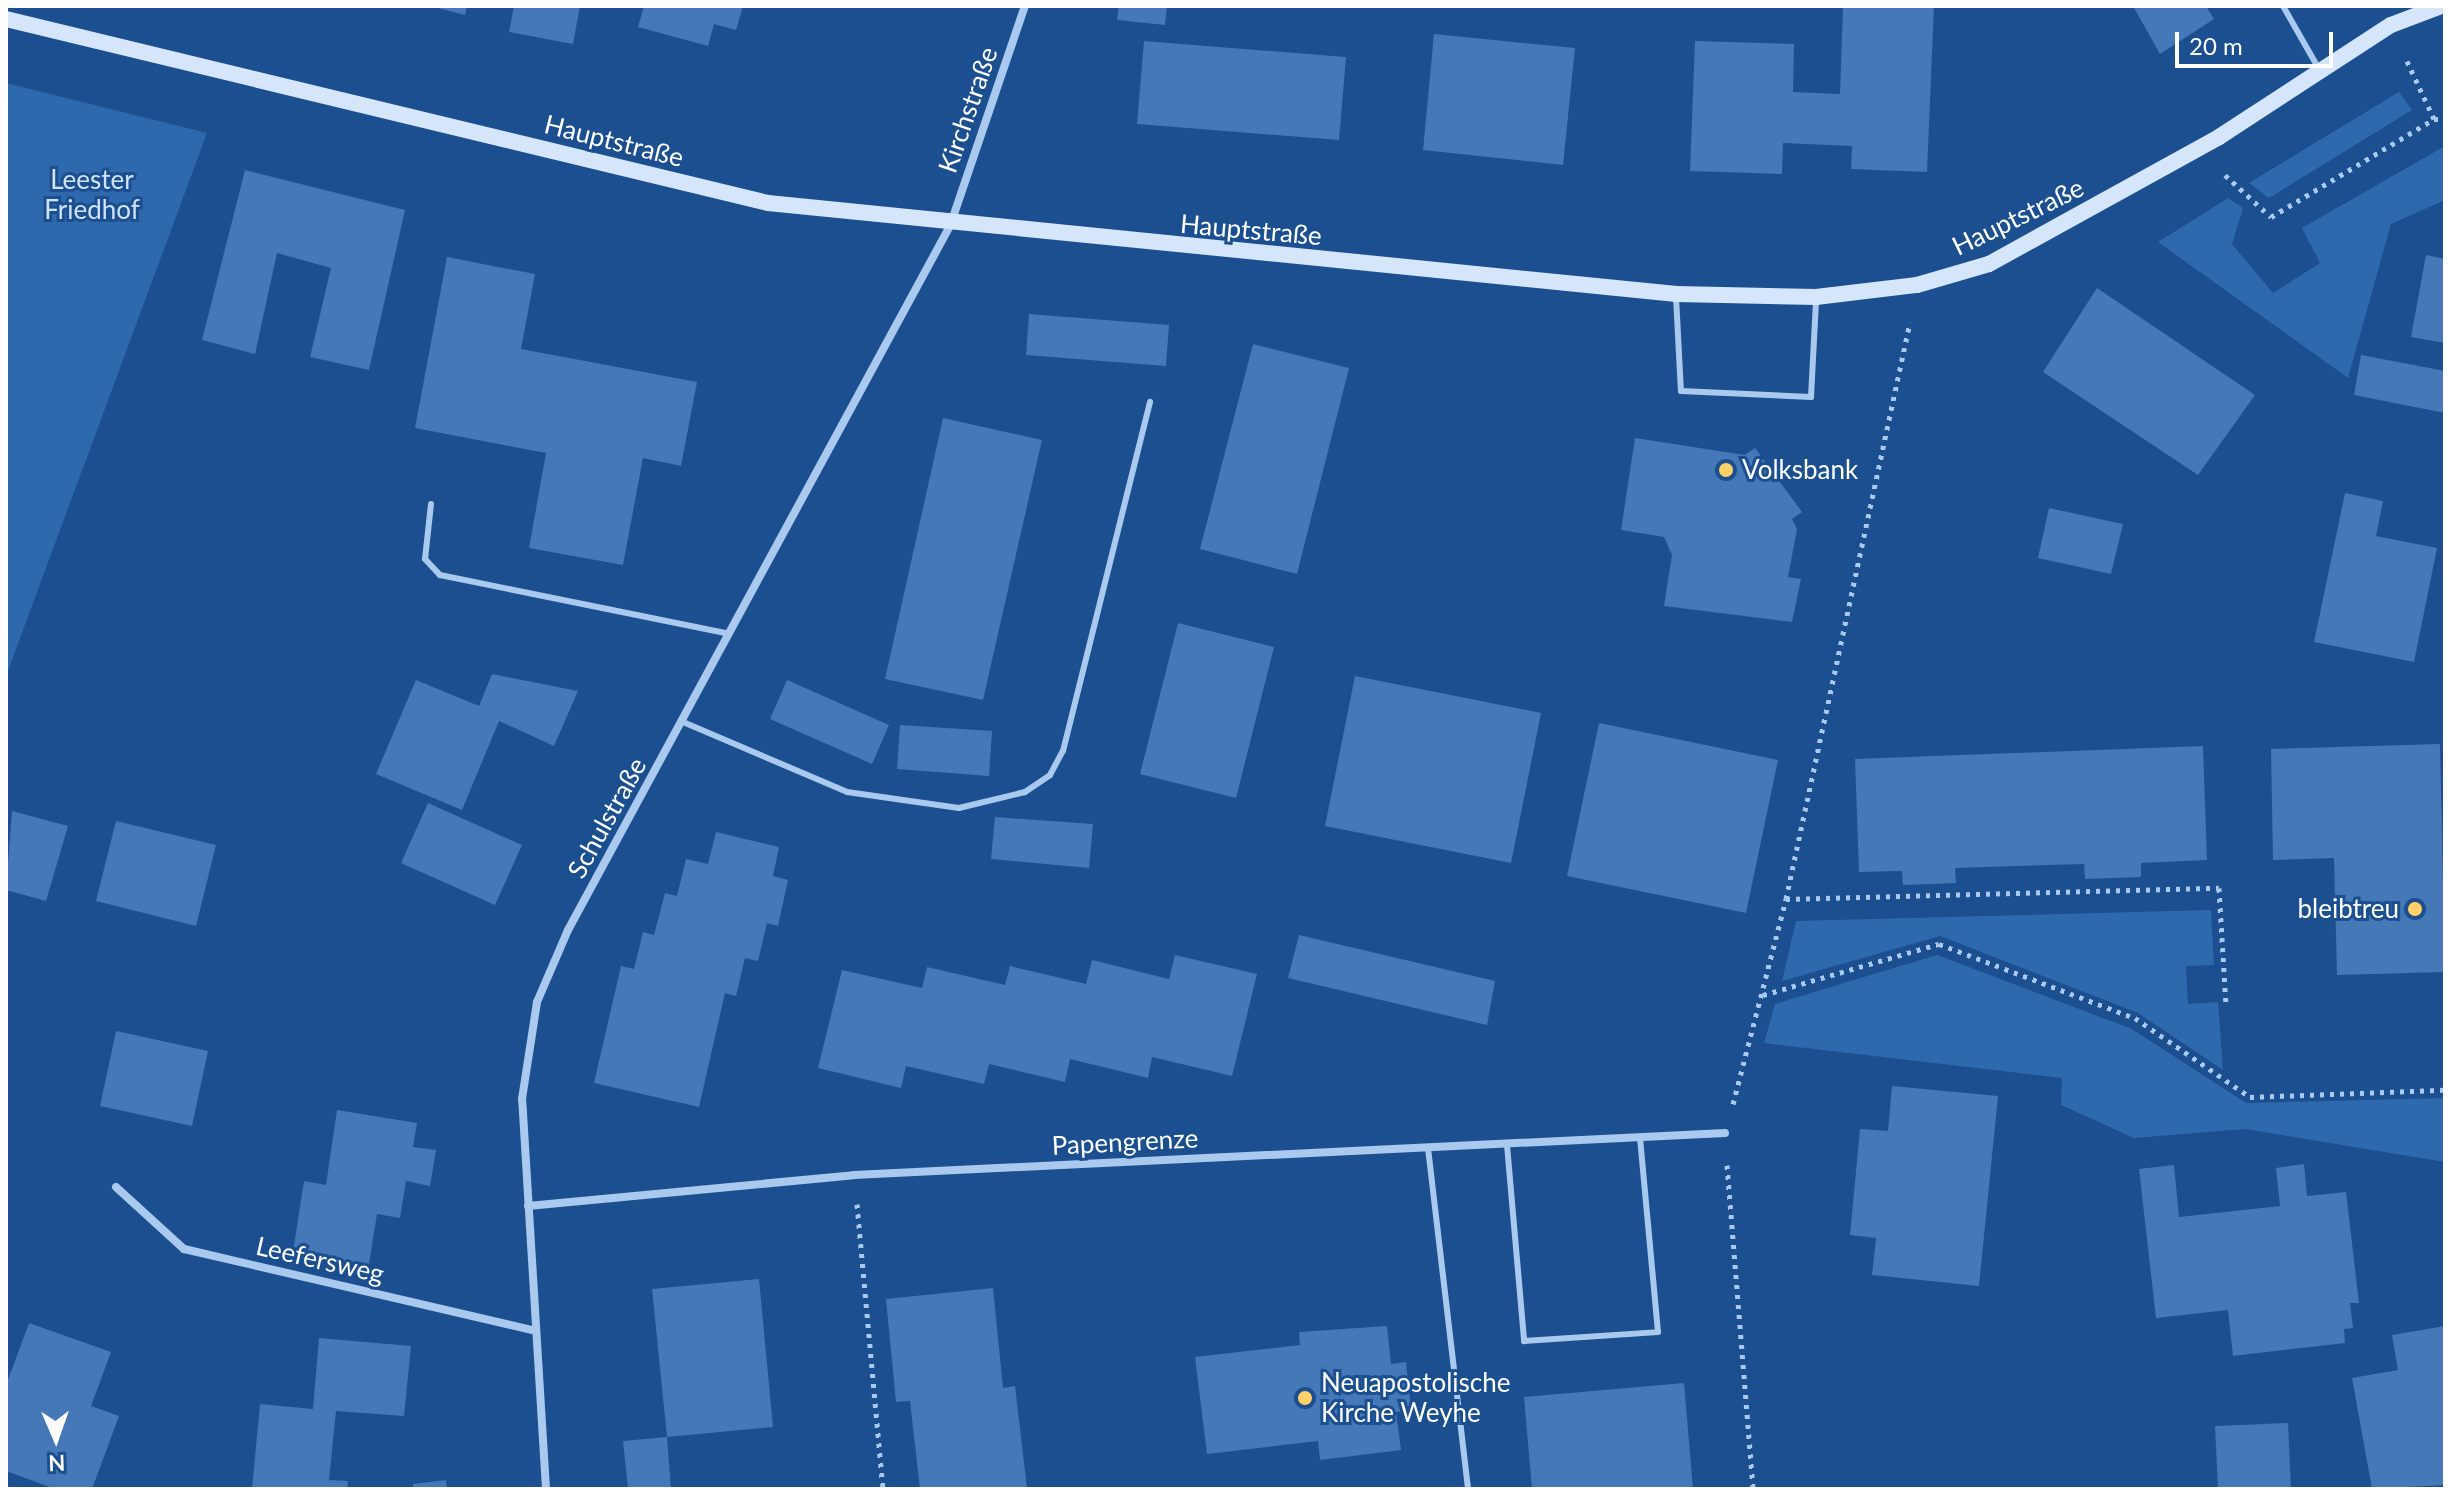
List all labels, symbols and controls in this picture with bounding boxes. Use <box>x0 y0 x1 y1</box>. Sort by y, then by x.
scale bar <box>2179 16 2337 66</box>
text: 20 m <box>2189 31 2243 60</box>
street label: Kirchstraße <box>932 43 1004 177</box>
street label: Hauptstraße <box>541 109 687 173</box>
park label: Leester Friedhof <box>44 164 140 226</box>
street label: Hauptstraße <box>1947 172 2089 262</box>
street label: Hauptstraße <box>1179 208 1323 252</box>
place label: Volksbank <box>1742 454 1858 486</box>
marker: Volksbank <box>1717 461 1735 479</box>
street label: Schulstraße <box>561 752 653 884</box>
place label: bleibtreu <box>2297 893 2399 925</box>
marker: bleibtreu <box>2406 900 2424 918</box>
street label: Papengrenze <box>1051 1123 1199 1161</box>
street label: Leefersweg <box>253 1230 387 1290</box>
place label: Neuapostolische Kirche Weyhe <box>1321 1367 1510 1428</box>
marker: Neuapostolische Kirche Weyhe <box>1296 1389 1314 1407</box>
north arrow <box>16 1399 96 1479</box>
text: N <box>48 1450 66 1477</box>

